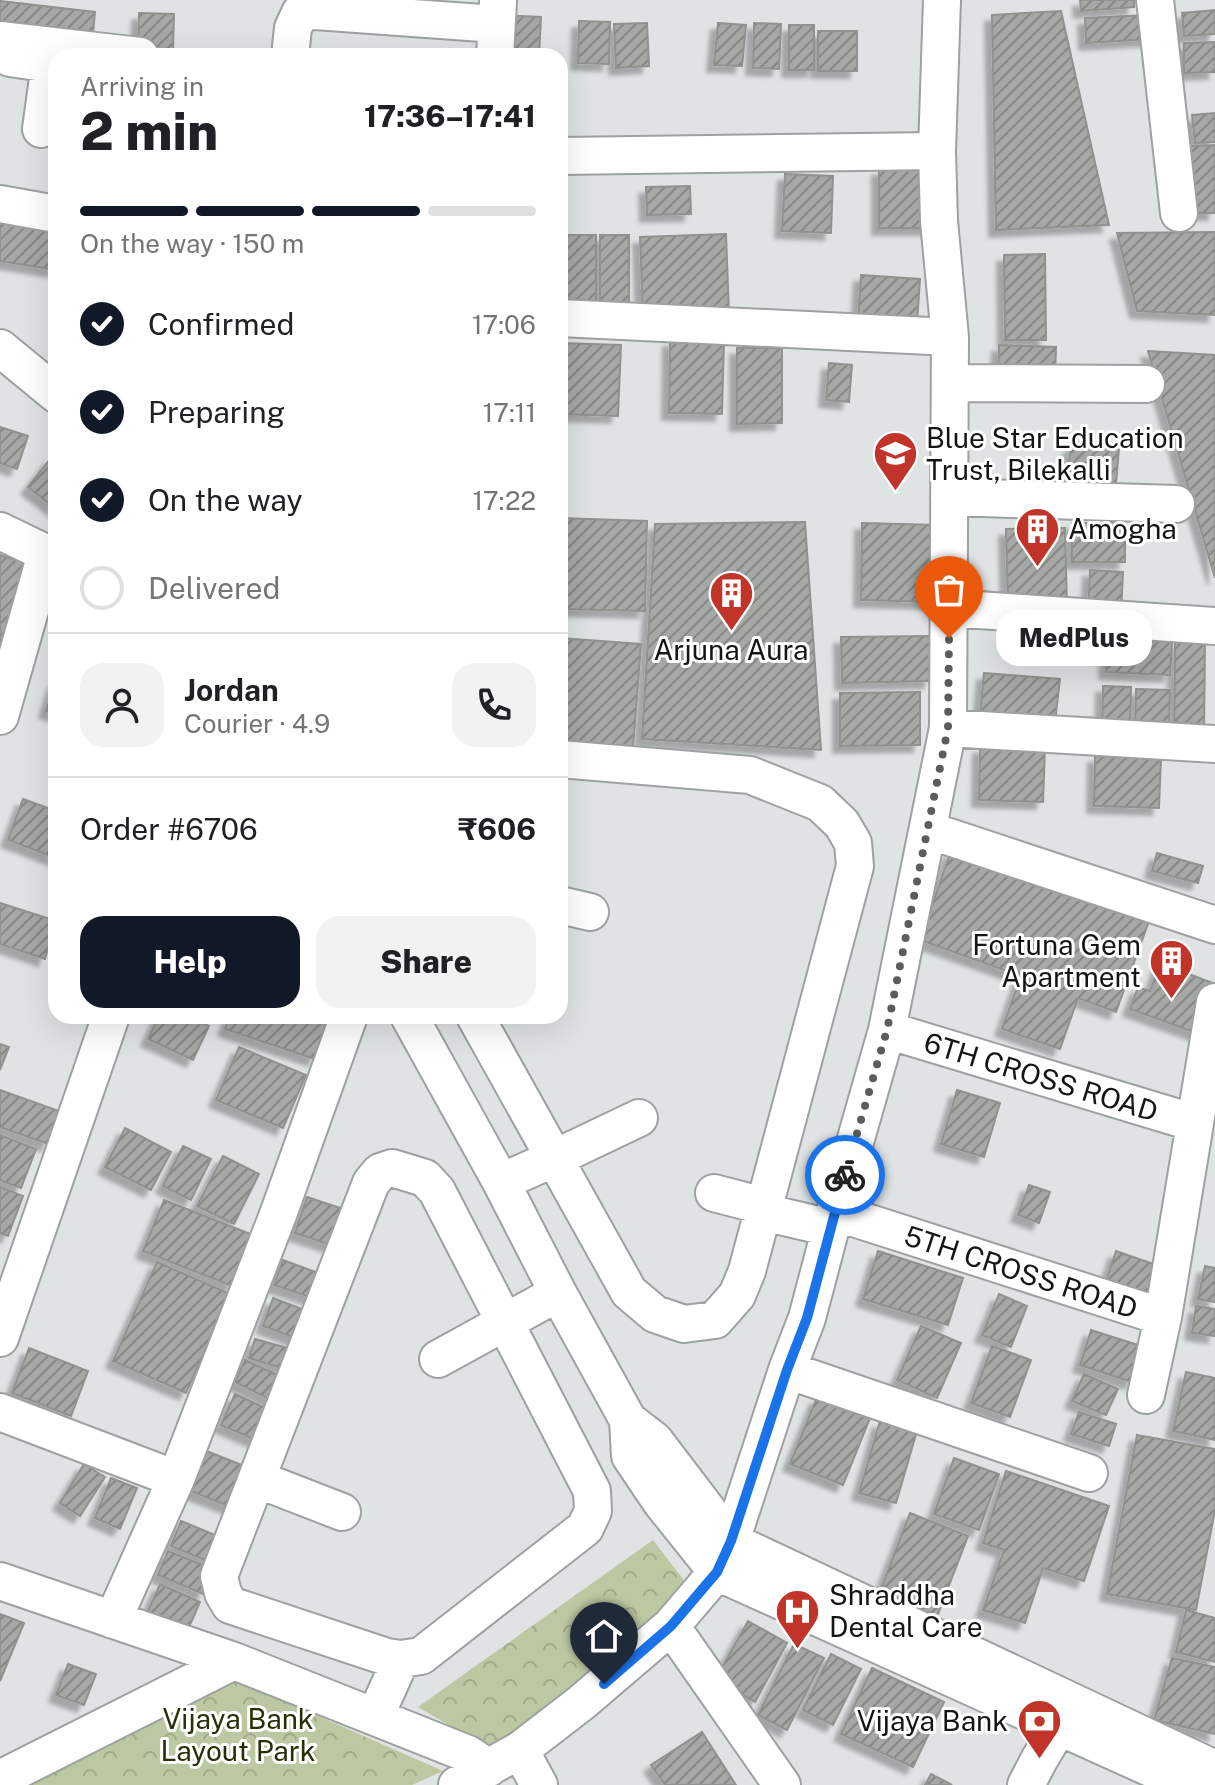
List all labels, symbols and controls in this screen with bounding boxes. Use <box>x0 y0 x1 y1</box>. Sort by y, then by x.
text: Arriving in <box>80 71 204 102</box>
text: 17:36–17:41 <box>364 98 536 134</box>
text: 2 min <box>80 101 218 162</box>
text: On the way · 150 m <box>80 228 304 259</box>
icon: check <box>80 302 124 346</box>
text: Confirmed <box>148 306 294 342</box>
text: 17:06 <box>472 309 536 340</box>
icon: check <box>80 390 124 434</box>
text: Preparing <box>148 394 285 430</box>
text: 17:11 <box>483 397 536 428</box>
place label: Blue Star Education Trust, Bilekalli <box>926 421 1184 486</box>
school or university icon: Blue Star Education Trust, Bilekalli <box>871 430 919 493</box>
icon: check <box>80 478 124 522</box>
text: On the way <box>148 482 302 518</box>
text: 17:22 <box>472 485 536 516</box>
building icon: Amogha <box>1013 505 1061 568</box>
place label: Amogha <box>1068 512 1177 545</box>
pin <box>915 556 983 638</box>
icon: bag <box>927 568 971 612</box>
building icon: Arjuna Aura <box>707 569 755 632</box>
text: Delivered <box>148 570 280 606</box>
callout: MedPlus <box>997 610 1153 666</box>
text: MedPlus <box>1019 622 1129 653</box>
place label: Arjuna Aura <box>653 633 809 666</box>
button: person <box>80 663 164 747</box>
button: phone <box>452 663 536 747</box>
text: Jordan <box>184 672 279 708</box>
text: Courier · 4.9 <box>184 708 330 739</box>
text: Order #6706 <box>80 811 258 847</box>
text: ₹606 <box>458 811 536 847</box>
button: Help <box>80 916 300 1008</box>
button: Share <box>316 916 536 1008</box>
place label: Fortuna Gem Apartment <box>972 928 1141 993</box>
building icon: Fortuna Gem Apartment <box>1148 937 1196 1000</box>
street label: 6TH CROSS ROAD <box>920 1025 1162 1128</box>
courier <box>805 1135 885 1215</box>
icon: bike <box>823 1153 867 1197</box>
street label: 5TH CROSS ROAD <box>900 1218 1142 1325</box>
place label: Shraddha Dental Care <box>829 1578 983 1643</box>
hospital icon: Shraddha Dental Care <box>774 1587 822 1650</box>
pin <box>570 1602 638 1684</box>
icon: home <box>582 1614 626 1658</box>
bank icon: Vijaya Bank <box>1015 1697 1063 1760</box>
park label: Vijaya Bank Layout Park <box>161 1702 315 1767</box>
place label: Vijaya Bank <box>857 1704 1008 1737</box>

